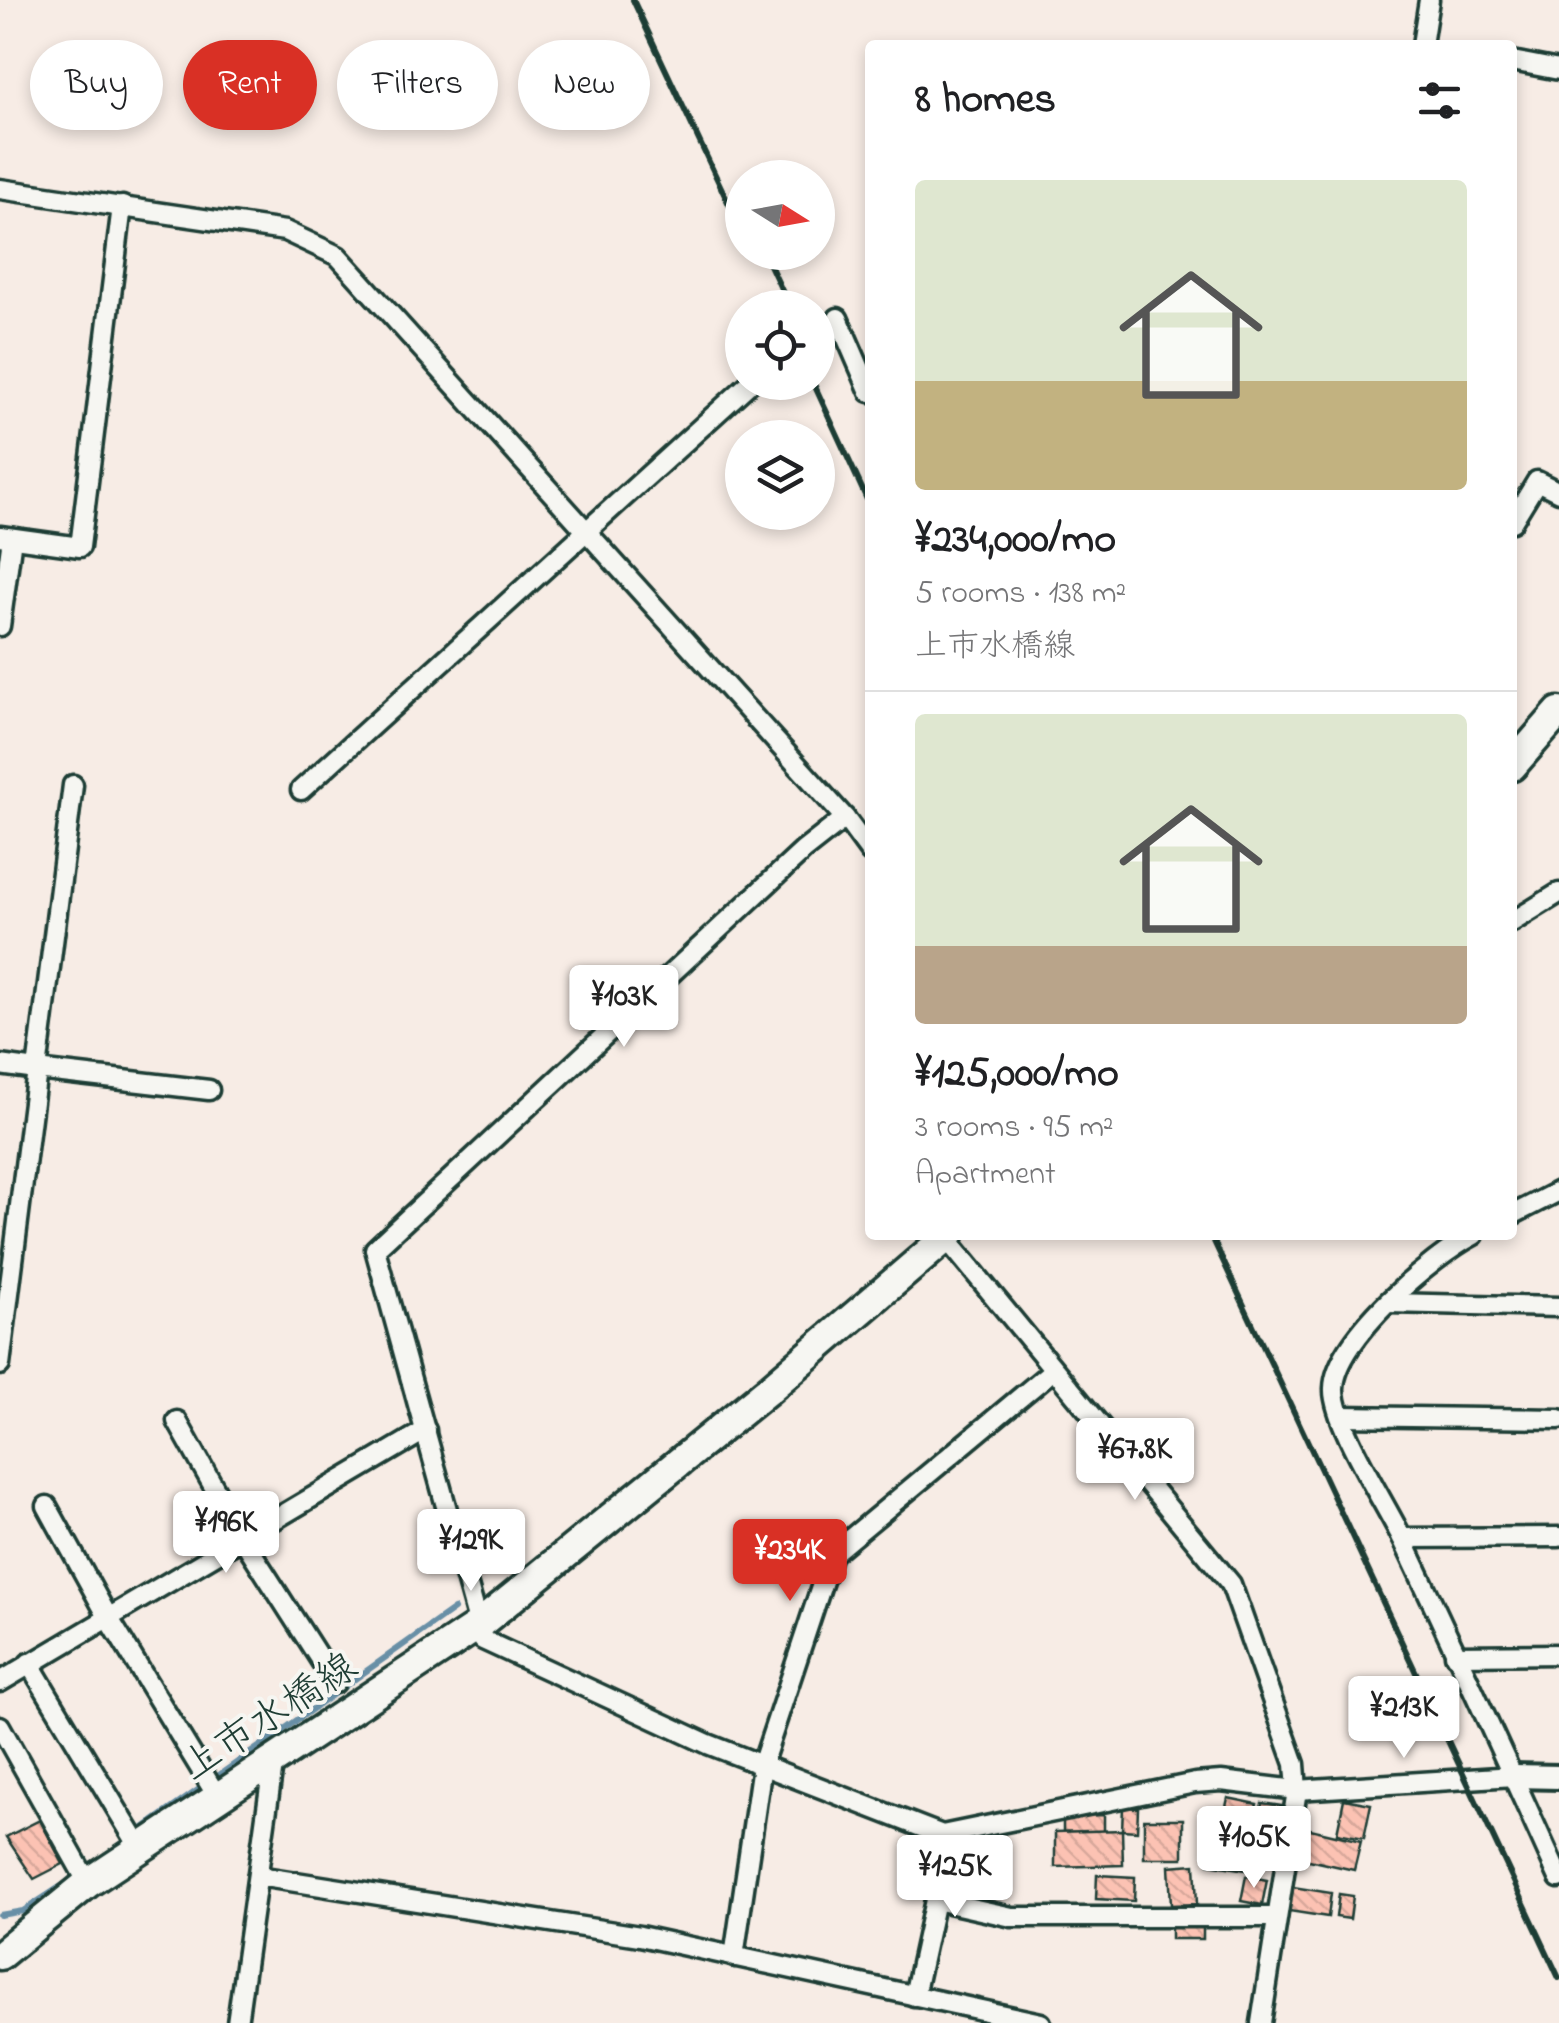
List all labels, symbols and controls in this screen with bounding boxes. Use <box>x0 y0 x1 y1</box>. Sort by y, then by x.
chip: Buy <box>30 40 163 130</box>
chip: Rent <box>183 40 317 130</box>
chip: Filters <box>337 40 498 130</box>
chip: New <box>518 40 650 130</box>
text: 8 homes <box>915 70 1056 131</box>
icon: filters <box>1412 73 1467 128</box>
north arrow <box>725 160 835 270</box>
map controls <box>725 160 835 530</box>
icon: home <box>1101 245 1281 425</box>
button: locate <box>725 290 835 400</box>
button: layers <box>725 420 835 530</box>
text: ¥234,000/mo <box>915 510 1116 571</box>
text: 5 rooms · 138 m² <box>915 571 1126 618</box>
text: 上市水橋線 <box>915 624 1075 671</box>
icon: home <box>1101 779 1281 959</box>
pin: ¥103K <box>554 965 694 1050</box>
text: ¥103K <box>591 974 657 1021</box>
text: ¥125,000/mo <box>915 1044 1119 1105</box>
text: 3 rooms · 95 m² <box>915 1105 1114 1152</box>
text: Apartment <box>915 1152 1056 1199</box>
pin: ¥67.8K <box>1054 1418 1216 1503</box>
text: ¥67.8K <box>1098 1427 1172 1474</box>
pin: ¥196K <box>156 1491 296 1576</box>
text: ¥196K <box>195 1500 257 1547</box>
pin: ¥129K <box>401 1509 541 1594</box>
text: ¥129K <box>439 1518 503 1565</box>
pin: ¥234K <box>720 1519 860 1604</box>
text: ¥234K <box>755 1528 825 1575</box>
street label: 上市水橋線 <box>171 1640 370 1798</box>
pin: ¥213K <box>1334 1676 1474 1761</box>
text: ¥213K <box>1370 1685 1438 1732</box>
pin: ¥105K <box>1184 1806 1324 1891</box>
text: ¥105K <box>1219 1815 1289 1862</box>
pin: ¥125K <box>885 1835 1025 1920</box>
text: ¥125K <box>919 1844 991 1891</box>

